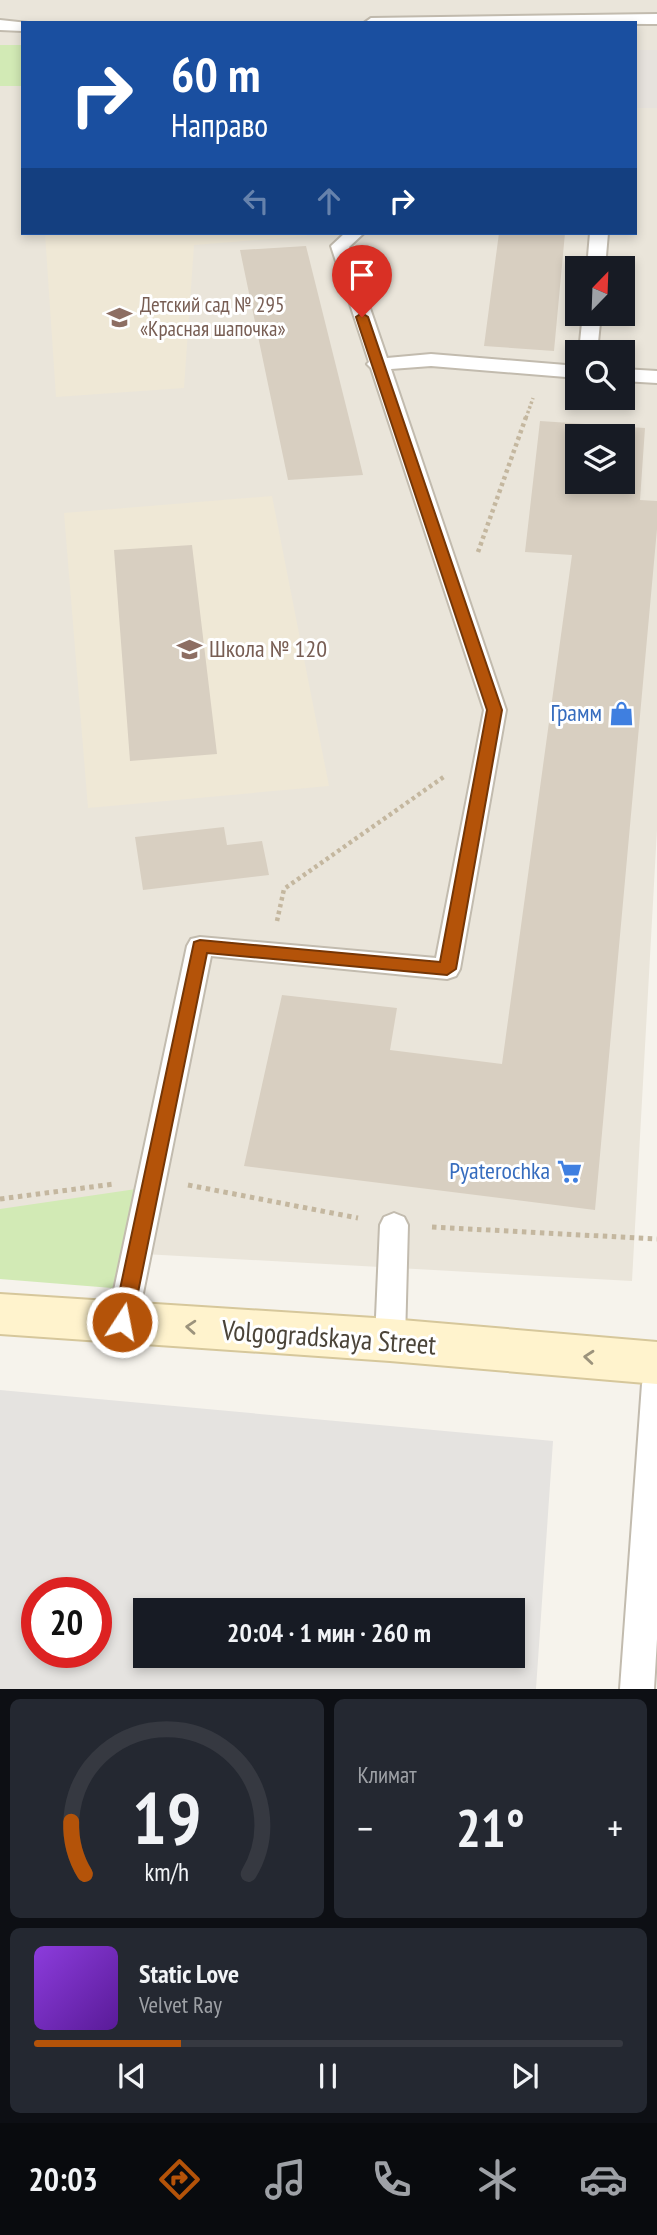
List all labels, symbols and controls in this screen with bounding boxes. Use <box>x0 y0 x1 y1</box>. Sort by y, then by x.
text: 60 m <box>171 42 260 106</box>
icon: right <box>56 49 147 140</box>
text: Направо <box>171 104 268 146</box>
icon: left <box>237 182 275 220</box>
icon: ahead <box>310 182 348 220</box>
icon: right <box>383 182 421 220</box>
pin <box>332 245 392 317</box>
icon: arrive <box>343 256 381 294</box>
north arrow <box>565 256 635 326</box>
map controls <box>565 256 635 494</box>
place label: Детский сад № 295 «Красная шапочка» <box>140 291 286 342</box>
school or university icon: Детский сад № 295 «Красная шапочка» <box>106 303 134 331</box>
button: search <box>565 340 635 410</box>
button: layers <box>565 424 635 494</box>
place label: Школа № 120 <box>209 633 327 664</box>
school or university icon: Школа № 120 <box>175 635 203 663</box>
place label: Грамм <box>550 697 602 728</box>
shop icon: Грамм <box>608 699 636 727</box>
place label: Pyaterochka <box>449 1155 550 1186</box>
supermarket icon: Pyaterochka <box>556 1157 584 1185</box>
position arrow <box>85 1285 159 1359</box>
street label: Volgogradskaya Street <box>220 1310 438 1362</box>
one-way arrow <box>185 1320 196 1335</box>
one-way arrow <box>583 1350 594 1365</box>
speed limit sign: 20 <box>21 1577 112 1668</box>
text: 20:04 · 1 мин · 260 m <box>227 1616 431 1649</box>
text: Климат <box>358 1760 417 1789</box>
text: 19 <box>132 1771 202 1865</box>
text: 21° <box>456 1794 525 1861</box>
text: − <box>358 1803 373 1852</box>
text: + <box>607 1803 623 1852</box>
text: km/h <box>145 1856 189 1888</box>
text: Static Love <box>139 1957 239 1990</box>
text: Velvet Ray <box>139 1990 222 2019</box>
icon: previous <box>113 2057 151 2095</box>
icon: pause <box>309 2057 347 2095</box>
icon: next <box>506 2057 544 2095</box>
icon: directions <box>155 2155 204 2204</box>
icon: music <box>261 2155 310 2204</box>
icon: phone <box>367 2155 416 2204</box>
icon: climate <box>473 2155 522 2204</box>
icon: car <box>579 2155 628 2204</box>
text: 20:03 <box>29 2158 98 2200</box>

